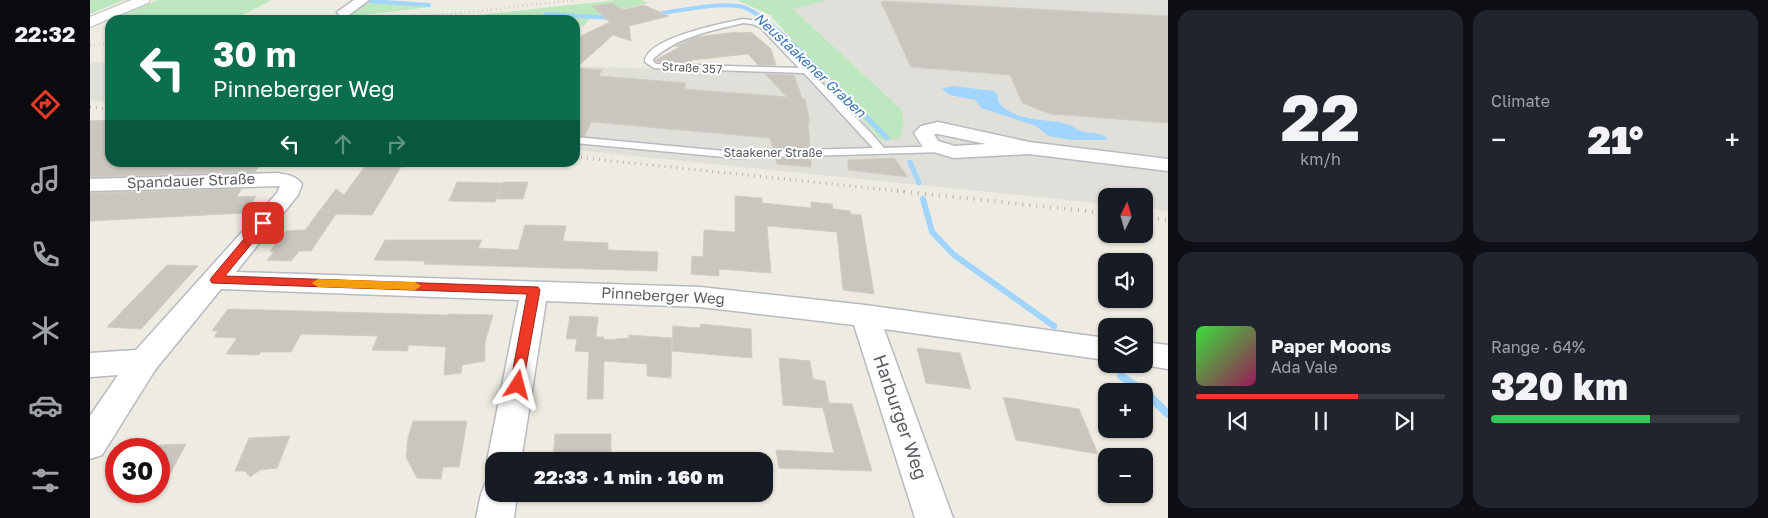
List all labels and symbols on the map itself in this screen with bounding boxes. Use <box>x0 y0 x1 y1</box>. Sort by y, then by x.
water label: Neustaakener Graben <box>751 9 871 122</box>
street label: Straße 357 <box>661 58 723 77</box>
street label: Staakener Straße <box>724 145 822 160</box>
street label: Spandauer Straße <box>126 169 256 191</box>
north arrow <box>1098 188 1152 242</box>
pin <box>242 202 284 244</box>
street label: Pinneberger Weg <box>601 283 725 307</box>
street label: Harburger Weg <box>869 351 933 482</box>
position arrow <box>491 358 543 410</box>
speed limit sign: 30 <box>105 438 170 503</box>

